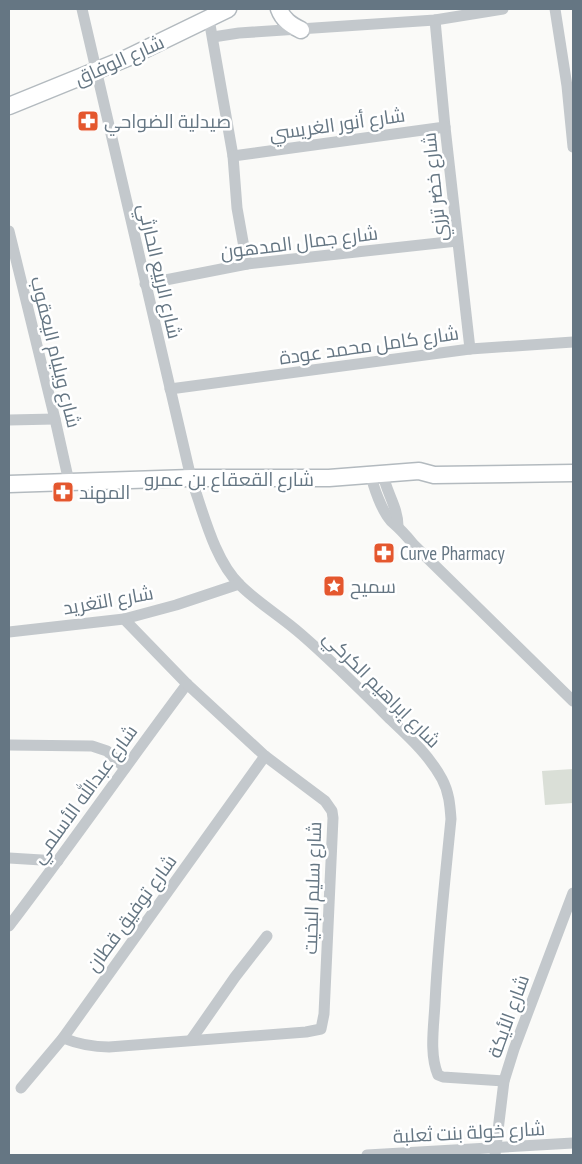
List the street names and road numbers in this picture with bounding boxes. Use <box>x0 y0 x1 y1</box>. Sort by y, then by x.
street label: شارع الوفاق <box>70 30 168 92</box>
street label: شارع أنور الغريسي <box>267 103 407 148</box>
street label: شارع خضر ترزي <box>416 131 455 243</box>
street label: شارع الربيع الحارثي <box>130 201 187 342</box>
street label: شارع جمال المدهون <box>219 220 379 266</box>
street label: شارع ويليام اليعقوب <box>24 274 86 431</box>
street label: شارع كامل محمد عودة <box>278 321 461 371</box>
street label: شارع القعقاع بن عمرو <box>144 467 314 493</box>
street label: شارع التغريد <box>61 580 155 622</box>
street label: شارع إبراهيم الكركي <box>316 625 446 755</box>
street label: شارع عبدالله الأسلمي <box>26 720 145 870</box>
street label: شارع سليم البخيت <box>298 821 328 955</box>
street label: شارع توفيق قطان <box>80 850 183 977</box>
street label: شارع الأيكة <box>482 971 536 1062</box>
street label: شارع خولة بنت ثعلبة <box>392 1116 546 1150</box>

